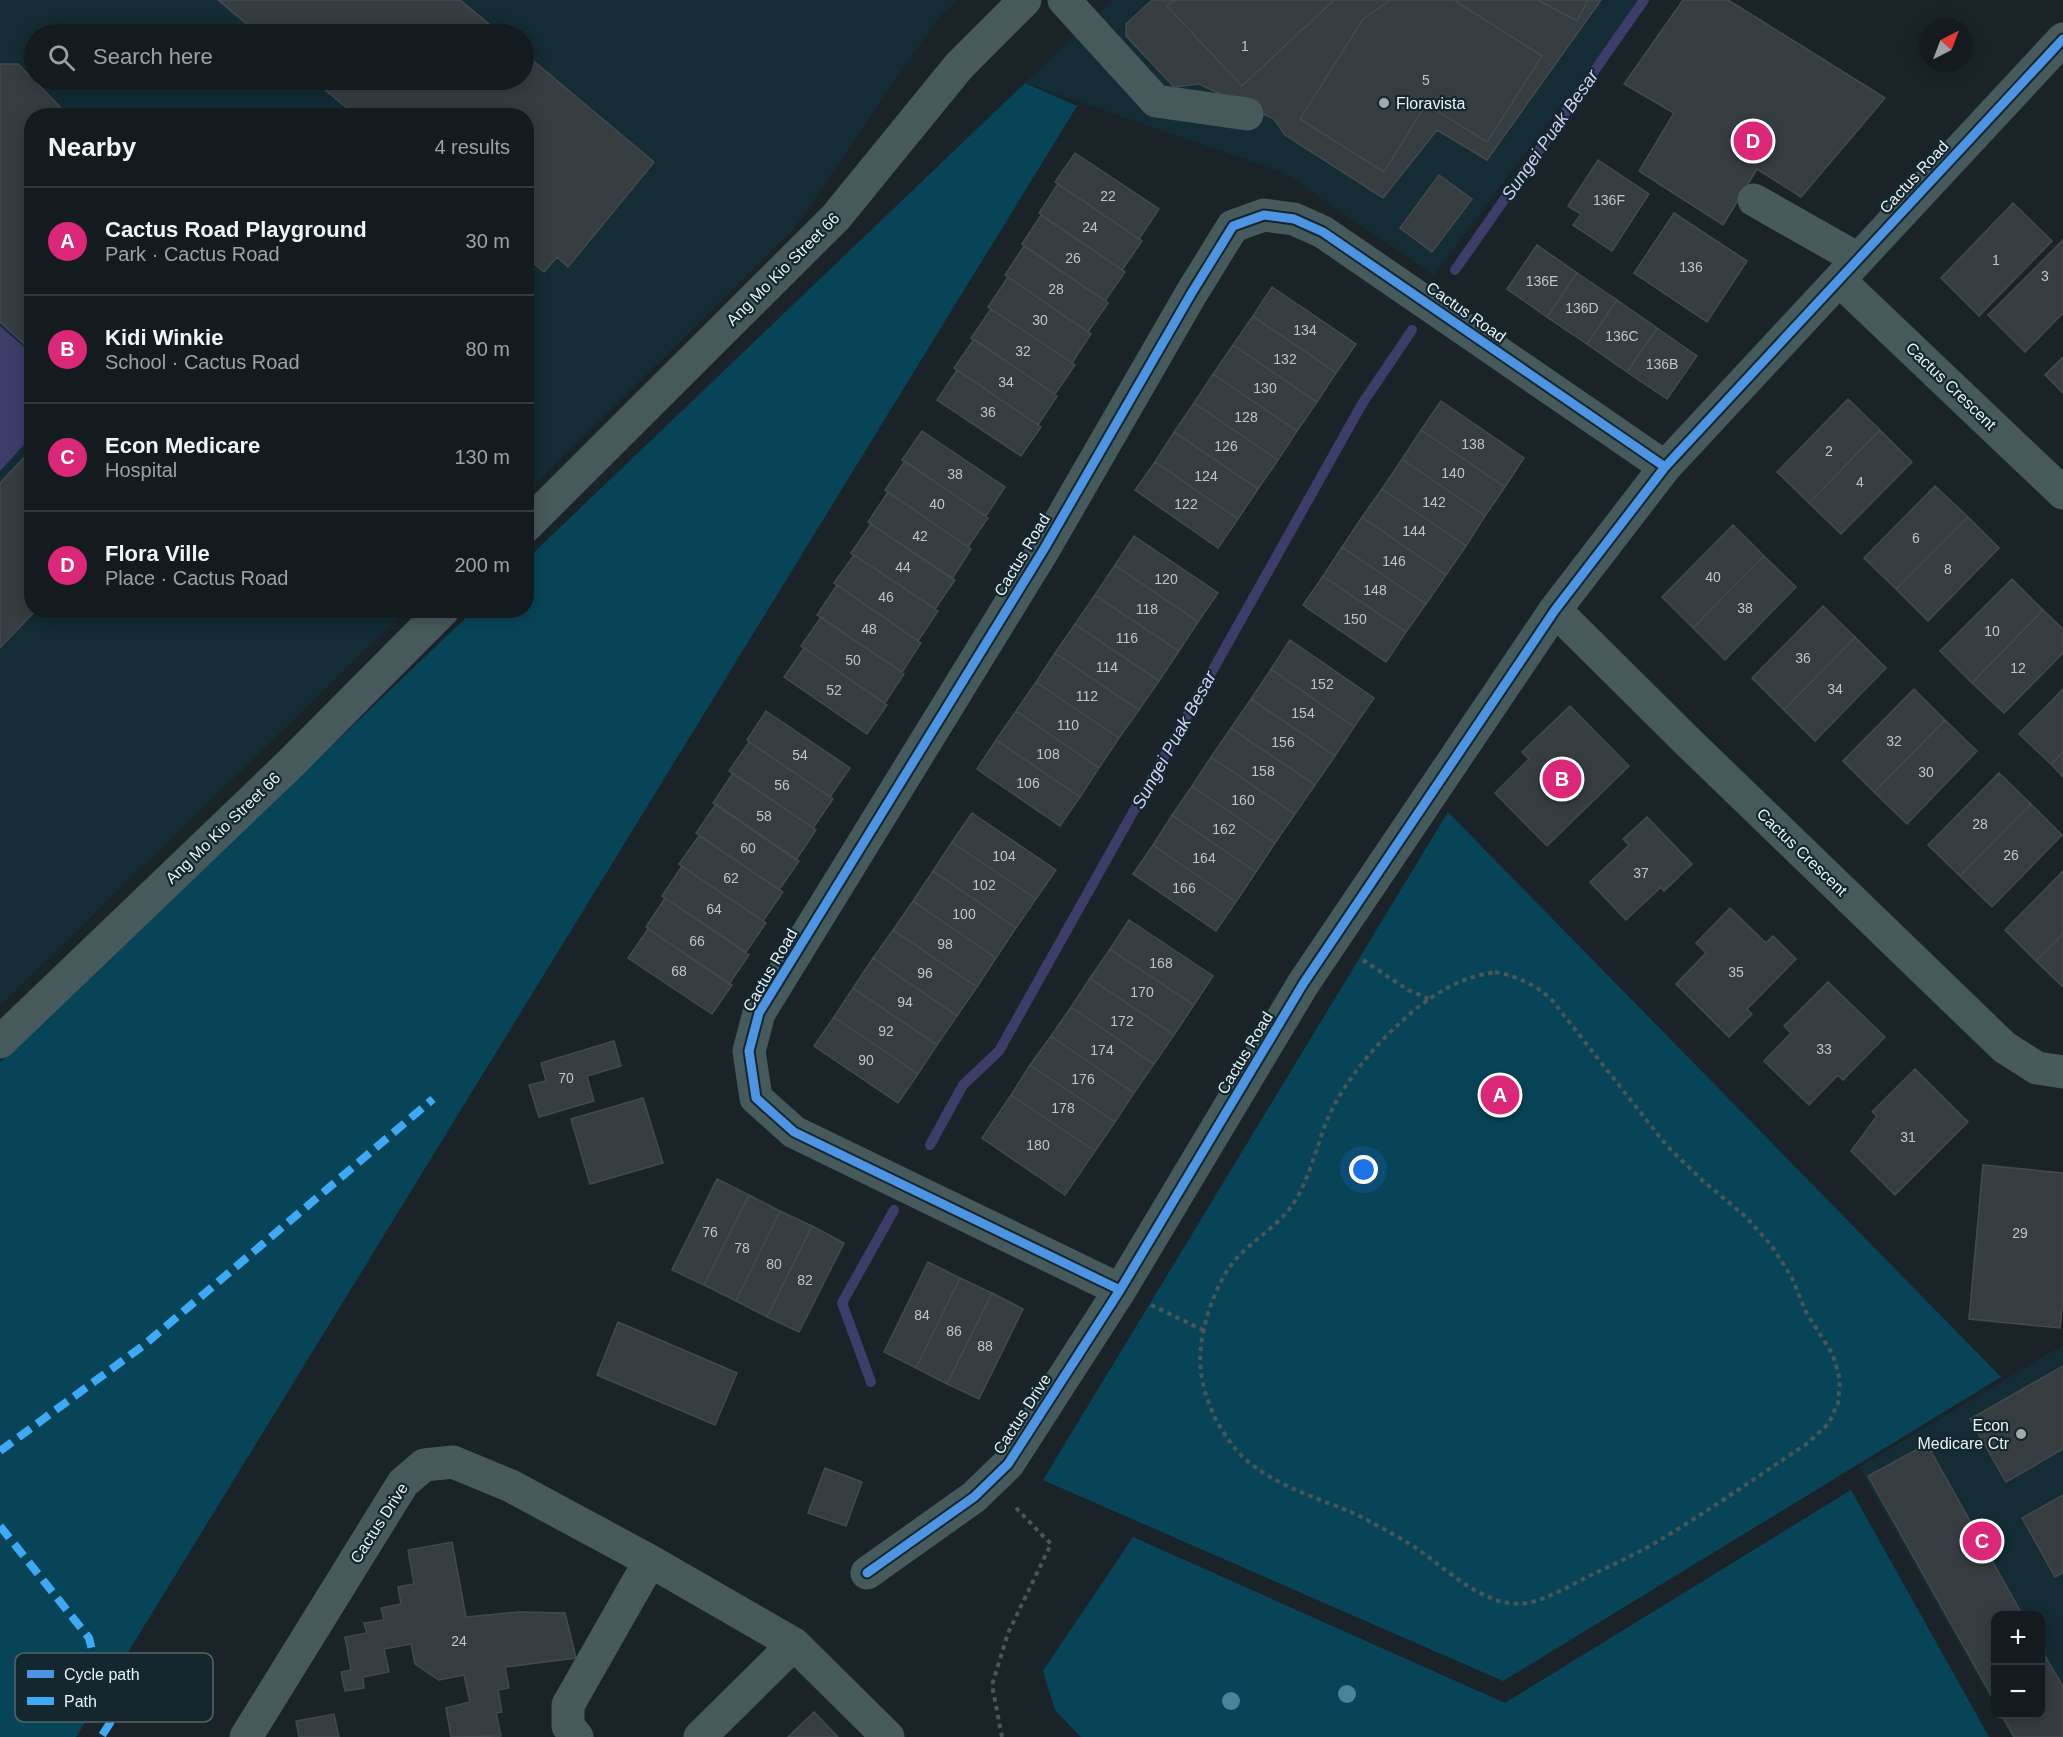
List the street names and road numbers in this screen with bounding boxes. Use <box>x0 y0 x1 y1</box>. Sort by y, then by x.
street label: Cactus Road <box>1876 137 1952 217</box>
street label: Ang Mo Kio Street 66 <box>723 209 843 329</box>
street label: Cactus Road <box>1423 279 1509 345</box>
street label: Cactus Crescent <box>1903 339 2000 434</box>
street label: Cactus Road <box>991 511 1053 599</box>
street label: Ang Mo Kio Street 66 <box>162 769 284 887</box>
street label: Cactus Crescent <box>1754 805 1851 900</box>
street label: Cactus Road <box>740 926 800 1014</box>
street label: Cactus Road <box>1214 1009 1276 1097</box>
street label: Cactus Drive <box>990 1371 1054 1457</box>
street label: Cactus Drive <box>347 1480 411 1566</box>

